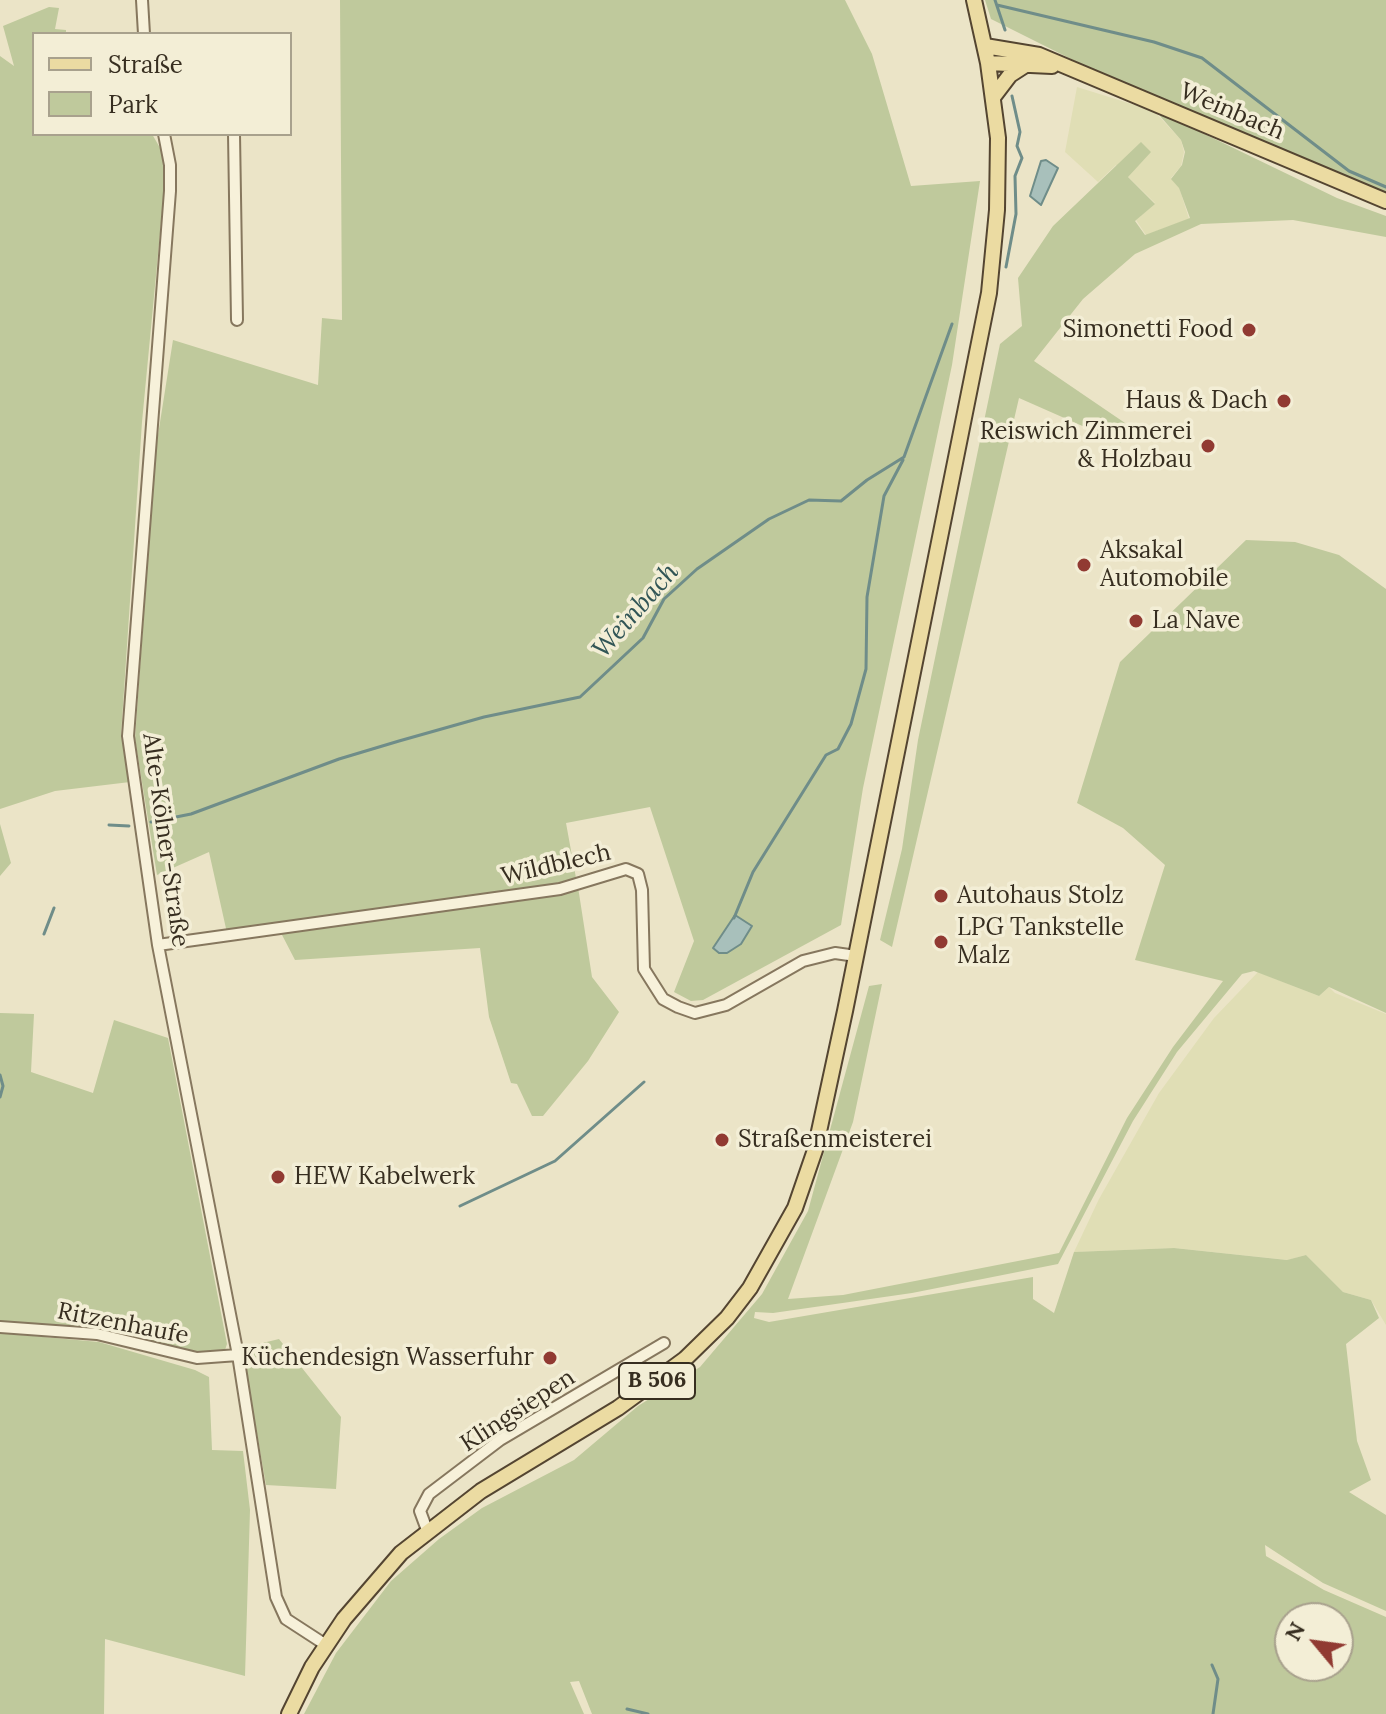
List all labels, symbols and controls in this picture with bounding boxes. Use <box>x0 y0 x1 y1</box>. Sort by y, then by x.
legend <box>32 32 292 136</box>
text: Straße <box>108 49 183 80</box>
street label: Weinbach <box>1175 77 1289 147</box>
text: Park <box>108 89 158 120</box>
place label: Simonetti Food <box>1063 316 1233 344</box>
marker: Simonetti Food <box>1240 321 1258 339</box>
place label: Haus & Dach <box>1125 387 1268 415</box>
marker: Haus & Dach <box>1275 392 1293 410</box>
place label: Reiswich Zimmerei & Holzbau <box>980 418 1192 474</box>
marker: Reiswich Zimmerei & Holzbau <box>1199 437 1217 455</box>
place label: Aksakal Automobile <box>1100 537 1228 593</box>
marker: Aksakal Automobile <box>1075 556 1093 574</box>
water label: Weinbach <box>586 557 686 665</box>
place label: La Nave <box>1152 607 1240 635</box>
marker: La Nave <box>1127 612 1145 630</box>
street label: Alte-Kölner-Straße <box>136 731 194 949</box>
street label: Wildblech <box>498 838 614 892</box>
place label: Autohaus Stolz <box>957 882 1124 910</box>
marker: Autohaus Stolz <box>932 887 950 905</box>
place label: LPG Tankstelle Malz <box>957 914 1124 970</box>
marker: LPG Tankstelle Malz <box>932 933 950 951</box>
place label: Straßenmeisterei <box>738 1126 932 1154</box>
marker: Straßenmeisterei <box>713 1131 731 1149</box>
place label: HEW Kabelwerk <box>294 1163 475 1191</box>
marker: HEW Kabelwerk <box>269 1168 287 1186</box>
street label: Ritzenhaufe <box>55 1297 191 1351</box>
place label: Küchendesign Wasserfuhr <box>241 1344 534 1372</box>
marker: Küchendesign Wasserfuhr <box>541 1349 559 1367</box>
street label: Klingsiepen <box>456 1363 580 1459</box>
road number: B 506 <box>619 1363 695 1399</box>
north arrow <box>1274 1602 1354 1682</box>
text: N <box>1278 1617 1311 1646</box>

